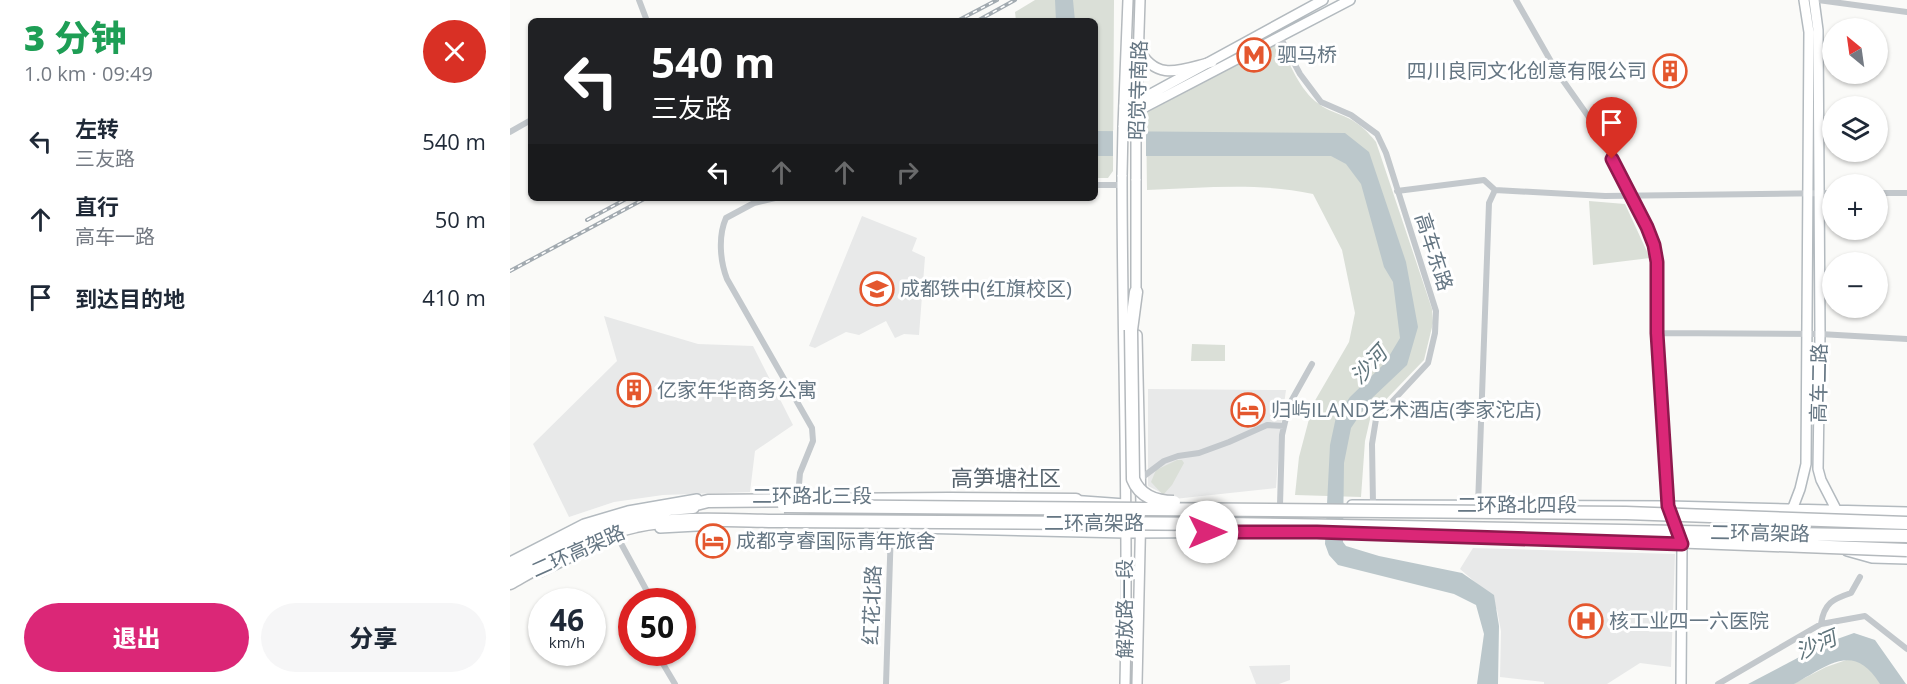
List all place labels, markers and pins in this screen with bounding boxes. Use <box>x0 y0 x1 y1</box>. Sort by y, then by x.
metro station icon: 驷马桥 <box>1236 37 1272 73</box>
place label: 驷马桥 <box>1277 41 1337 68</box>
building icon: 四川良同文化创意有限公司 <box>1652 53 1688 89</box>
place label: 四川良同文化创意有限公司 <box>1407 57 1647 84</box>
pin <box>1586 97 1637 159</box>
school or university icon: 成都铁中(红旗校区) <box>859 271 895 307</box>
place label: 成都铁中(红旗校区) <box>900 275 1072 302</box>
building icon: 亿家年华商务公寓 <box>616 372 652 408</box>
place label: 亿家年华商务公寓 <box>657 376 817 403</box>
hotel icon: 归屿ILAND艺术酒店(李家沱店) <box>1230 392 1266 428</box>
place label: 归屿ILAND艺术酒店(李家沱店) <box>1271 396 1541 423</box>
hotel icon: 成都亨睿国际青年旅舍 <box>695 523 731 559</box>
place label: 成都亨睿国际青年旅舍 <box>736 527 936 554</box>
hospital icon: 核工业四一六医院 <box>1568 603 1604 639</box>
place label: 核工业四一六医院 <box>1609 607 1769 634</box>

